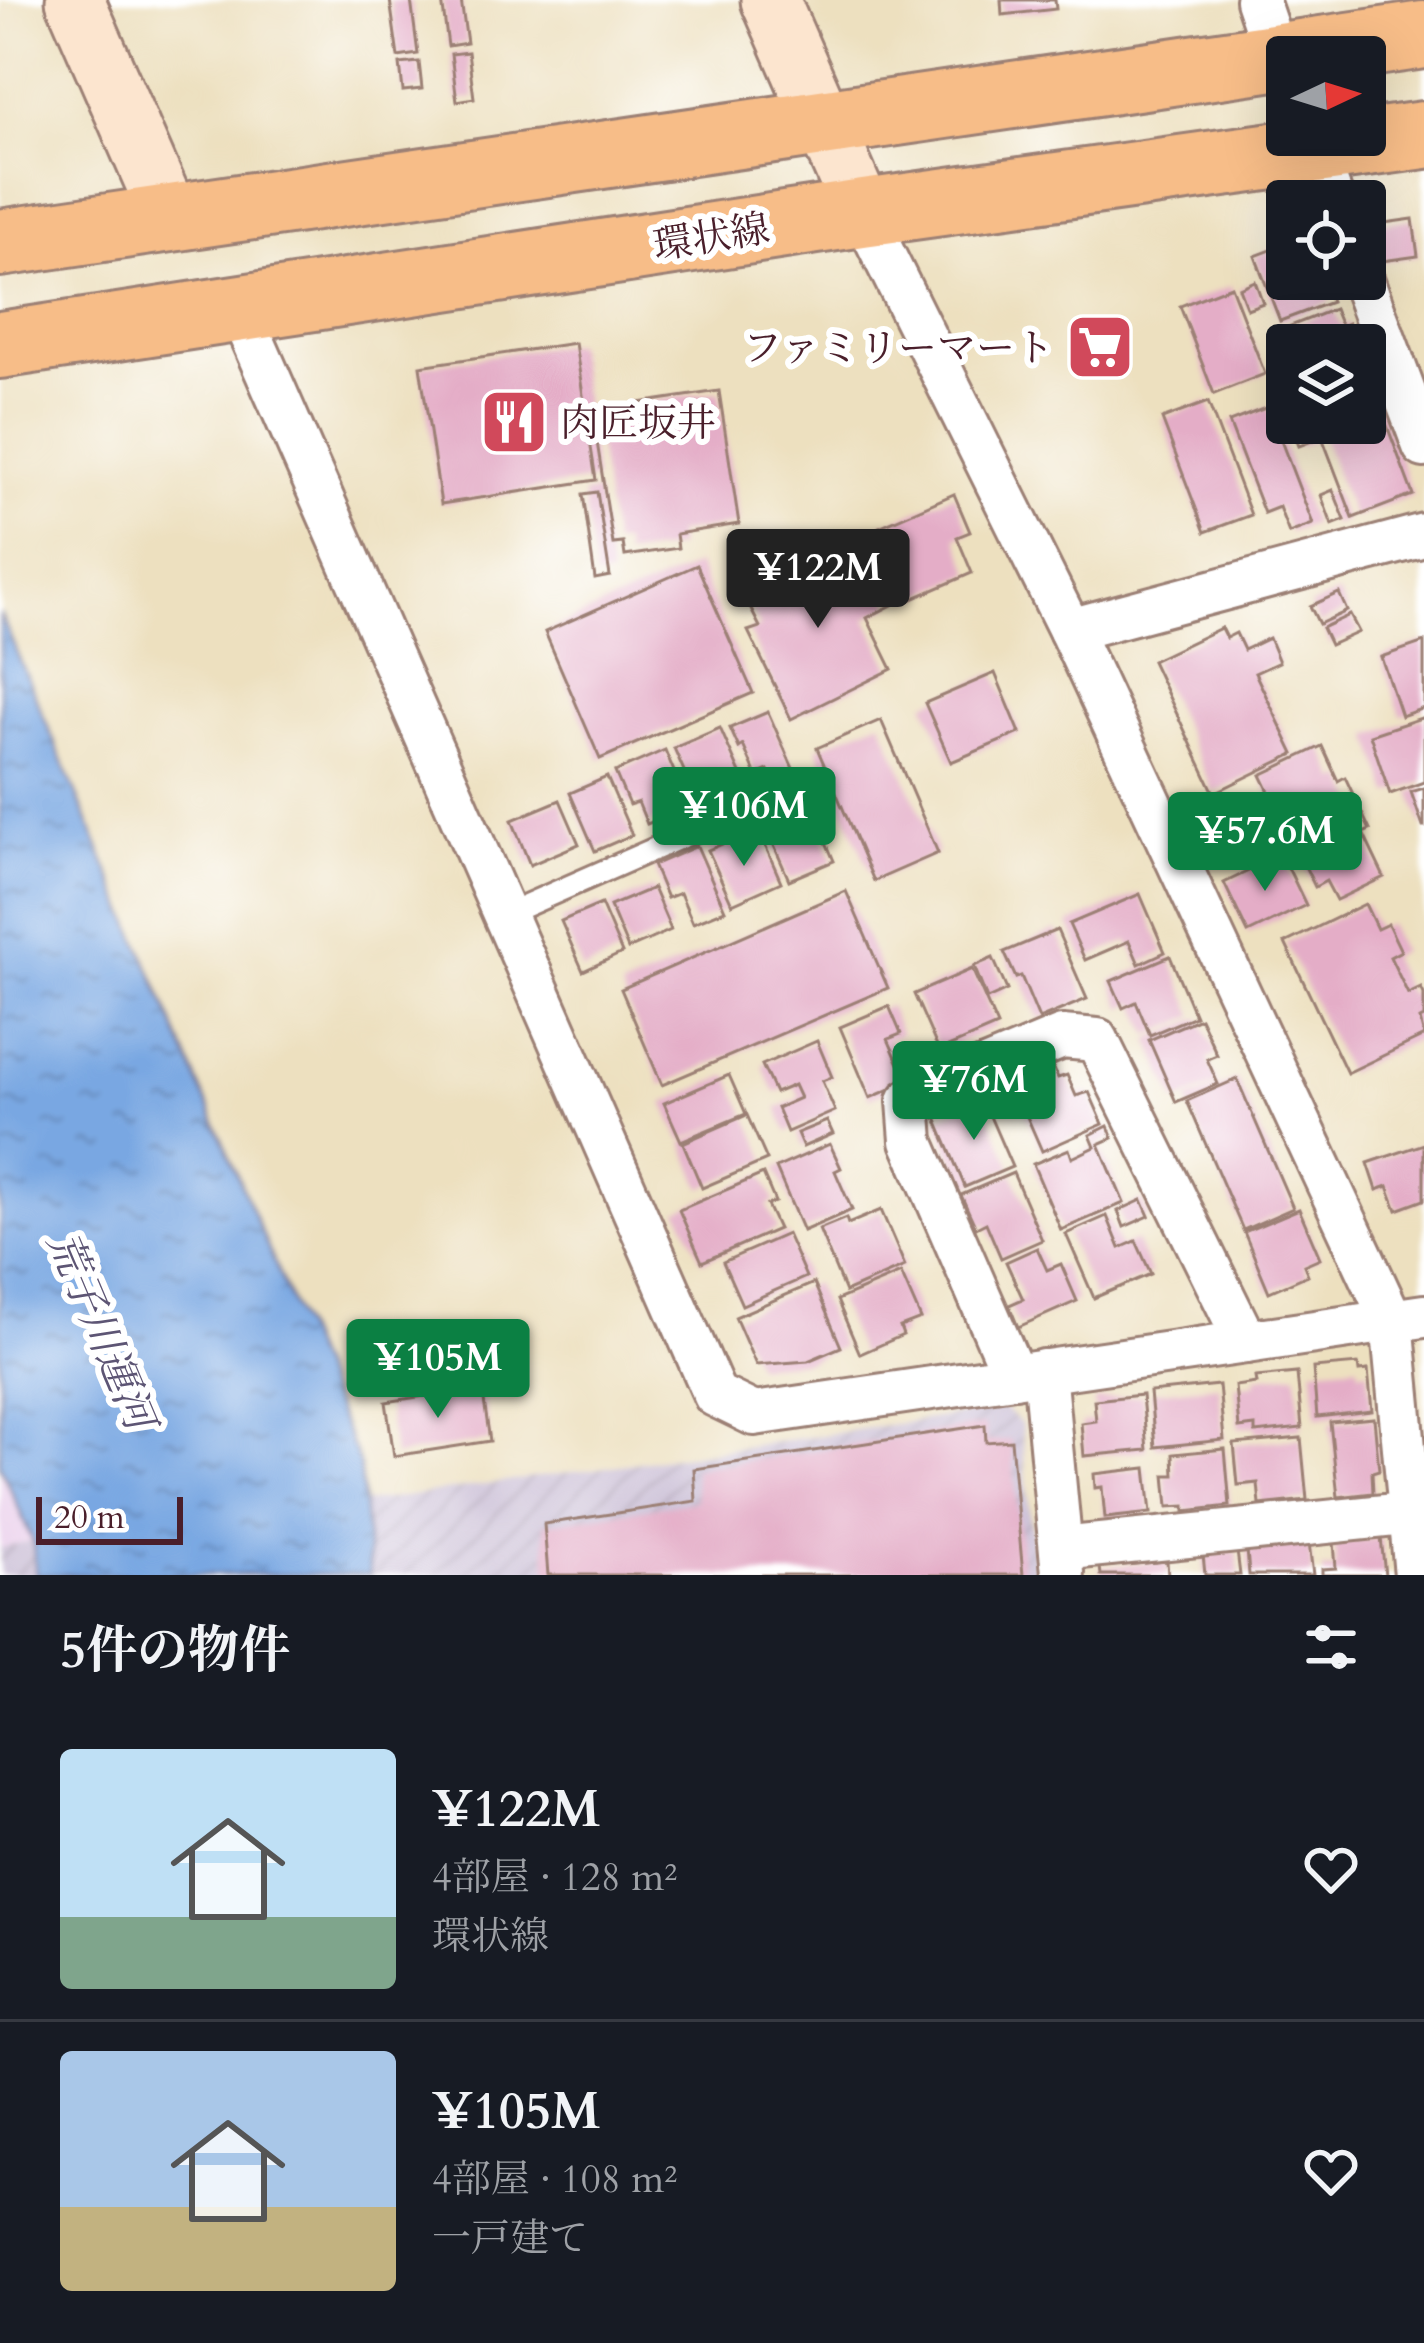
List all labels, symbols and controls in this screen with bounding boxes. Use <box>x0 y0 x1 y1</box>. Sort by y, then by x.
north arrow <box>1266 36 1386 156</box>
map controls <box>1266 36 1386 444</box>
button: locate <box>1266 180 1386 300</box>
street label: 環状線 <box>649 202 773 273</box>
supermarket icon: ファミリーマート <box>1065 312 1135 382</box>
place label: ファミリーマート <box>743 322 1054 375</box>
button: layers <box>1266 324 1386 444</box>
restaurant icon: 肉匠坂井 <box>479 387 549 457</box>
place label: 肉匠坂井 <box>560 397 716 450</box>
pin: ¥122M <box>734 529 902 631</box>
text: ¥122M <box>754 541 882 594</box>
pin: ¥106M <box>660 767 828 869</box>
text: ¥106M <box>680 779 808 832</box>
pin: ¥57.6M <box>1167 792 1363 894</box>
text: ¥57.6M <box>1195 804 1335 857</box>
pin: ¥76M <box>903 1041 1045 1143</box>
text: ¥76M <box>920 1053 1028 1106</box>
water label: 荒子川運河 <box>33 1223 171 1445</box>
pin: ¥105M <box>354 1319 522 1421</box>
text: ¥105M <box>374 1331 502 1384</box>
scale bar <box>36 1491 183 1544</box>
text: 20 m <box>54 1495 125 1540</box>
icon: filters <box>1298 1614 1364 1680</box>
text: 5件の物件 <box>60 1616 290 1686</box>
text: ¥122M <box>432 1775 601 1845</box>
icon: home <box>156 1797 300 1941</box>
icon: heart <box>1298 1836 1364 1902</box>
text: 4部屋 · 128 m² <box>432 1851 677 1904</box>
text: 環状線 <box>432 1910 549 1963</box>
text: ¥105M <box>432 2077 601 2147</box>
icon: home <box>156 2099 300 2243</box>
icon: heart <box>1298 2138 1364 2204</box>
text: 4部屋 · 108 m² <box>432 2153 677 2206</box>
text: 一戸建て <box>432 2212 588 2265</box>

